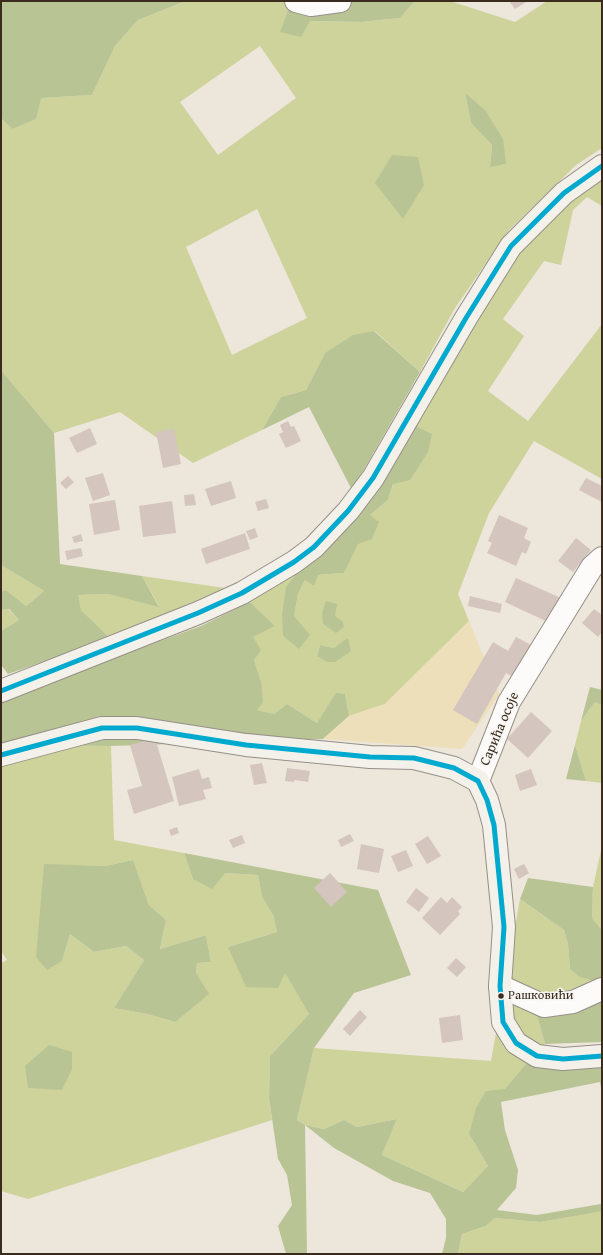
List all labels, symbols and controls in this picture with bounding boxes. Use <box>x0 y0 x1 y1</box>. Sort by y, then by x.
street label: Сарића осоје <box>477 690 523 768</box>
place label: Рашковићи <box>508 988 574 1004</box>
marker: Рашковићи <box>496 991 506 1001</box>

